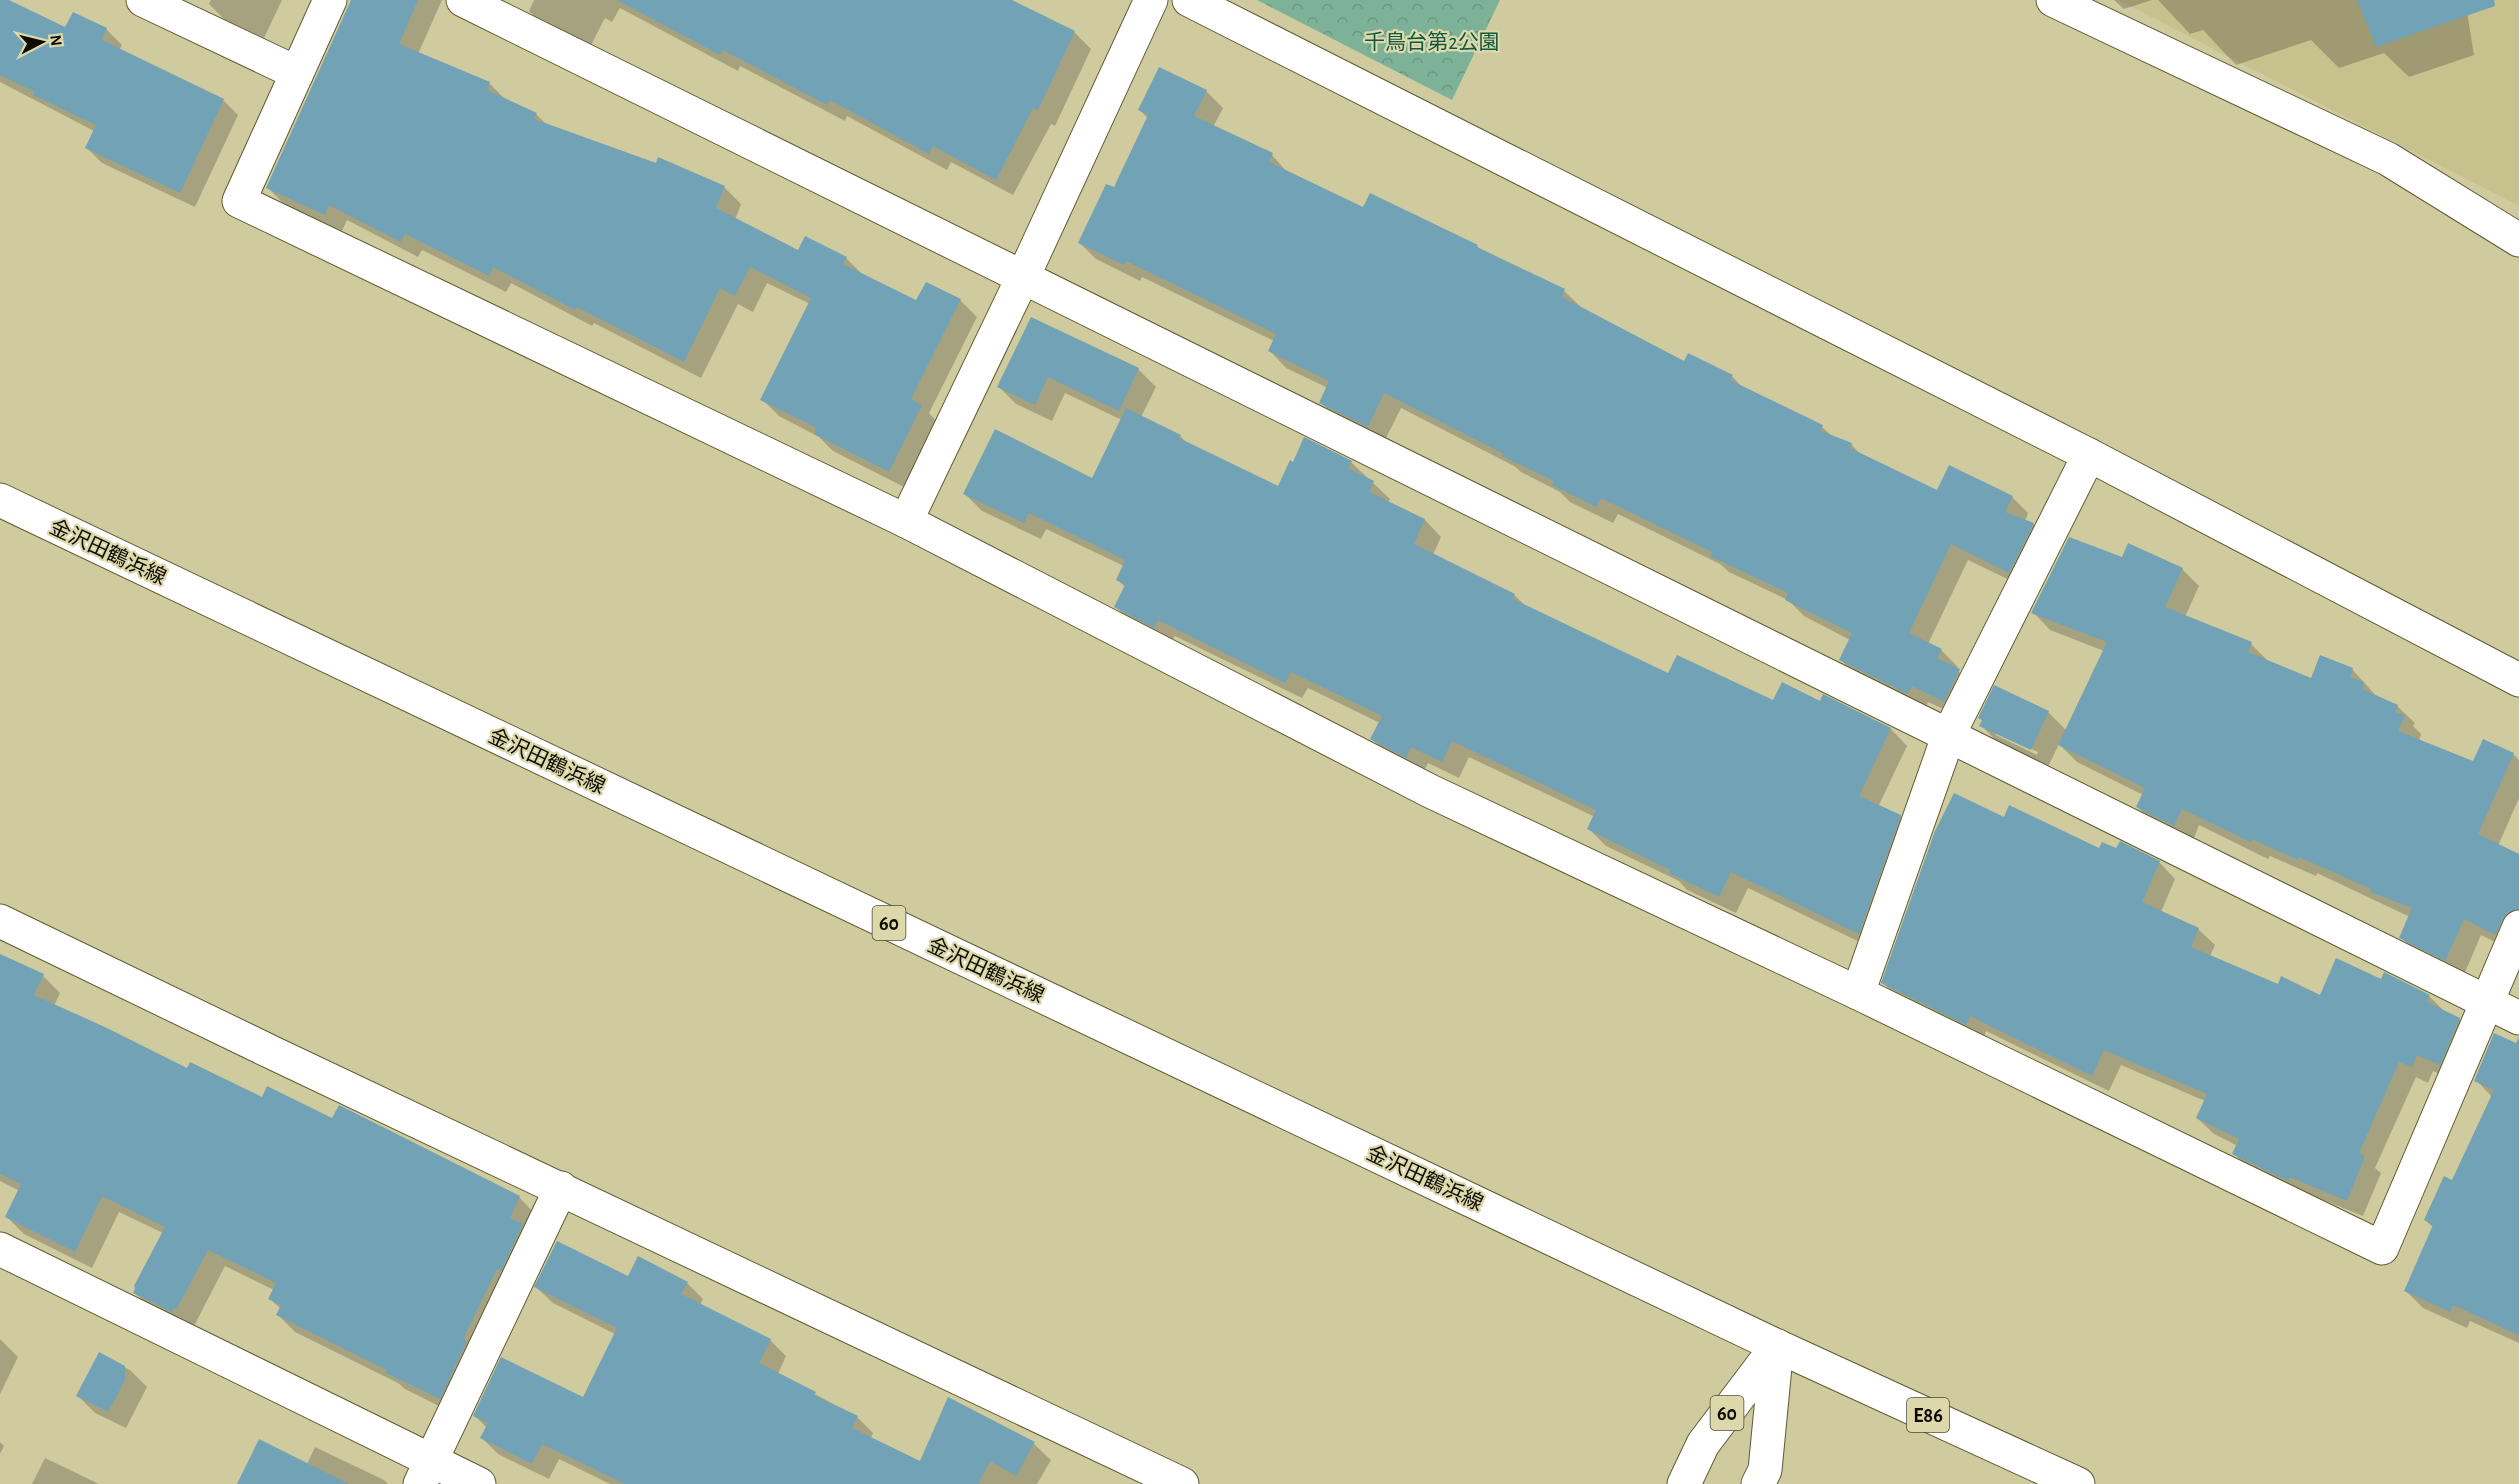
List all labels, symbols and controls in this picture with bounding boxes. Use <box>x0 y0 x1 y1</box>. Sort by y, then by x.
north arrow <box>12 12 72 72</box>
park label: 千鳥台第2公園 <box>1364 31 1500 53</box>
text: N <box>47 34 65 47</box>
street label: 金沢田鶴浜線 <box>46 515 170 589</box>
street label: 金沢田鶴浜線 <box>485 724 609 798</box>
road number: 60 <box>872 906 906 940</box>
street label: 金沢田鶴浜線 <box>924 933 1048 1007</box>
street label: 金沢田鶴浜線 <box>1363 1141 1487 1215</box>
road number: 60 <box>1710 1396 1744 1430</box>
road number: E86 <box>1907 1398 1949 1432</box>

